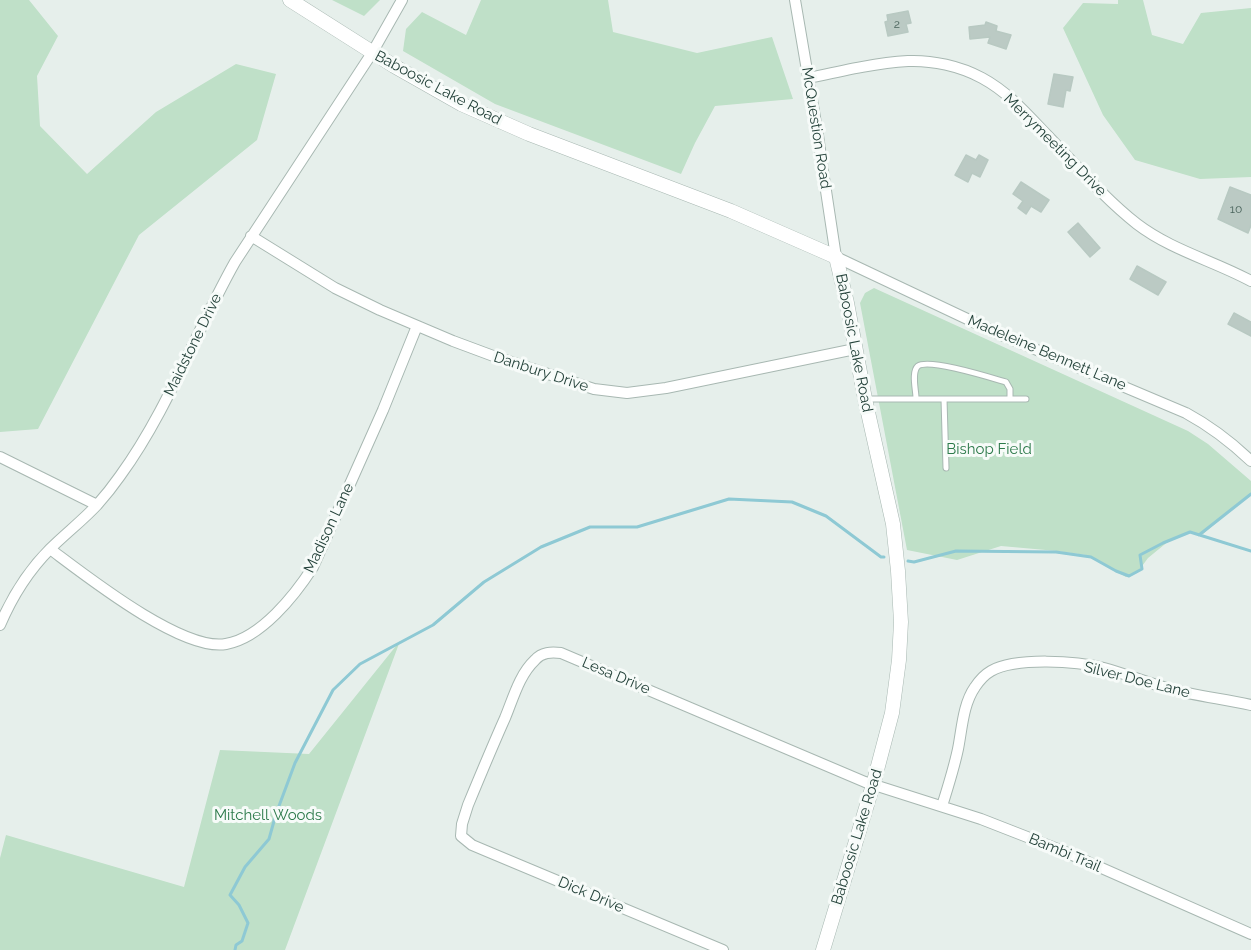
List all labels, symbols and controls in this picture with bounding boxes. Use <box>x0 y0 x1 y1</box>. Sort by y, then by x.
house number: 2 <box>894 17 900 31</box>
street label: Baboosic Lake Road <box>372 47 504 129</box>
street label: McQuestion Road <box>797 66 835 190</box>
street label: Merrymeeting Drive <box>1000 90 1110 200</box>
house number: 10 <box>1230 202 1242 216</box>
street label: Baboosic Lake Road <box>832 272 876 414</box>
street label: Maidstone Drive <box>160 291 226 399</box>
street label: Madeleine Bennett Lane <box>965 311 1129 395</box>
street label: Danbury Drive <box>491 348 591 396</box>
park label: Bishop Field <box>946 440 1032 458</box>
street label: Madison Lane <box>300 480 358 576</box>
street label: Lesa Drive <box>579 654 653 698</box>
street label: Silver Doe Lane <box>1082 658 1192 702</box>
street label: Baboosic Lake Road <box>828 767 886 907</box>
park label: Mitchell Woods <box>214 806 322 824</box>
street label: Bambi Trail <box>1026 830 1104 876</box>
street label: Dick Drive <box>555 873 627 917</box>

